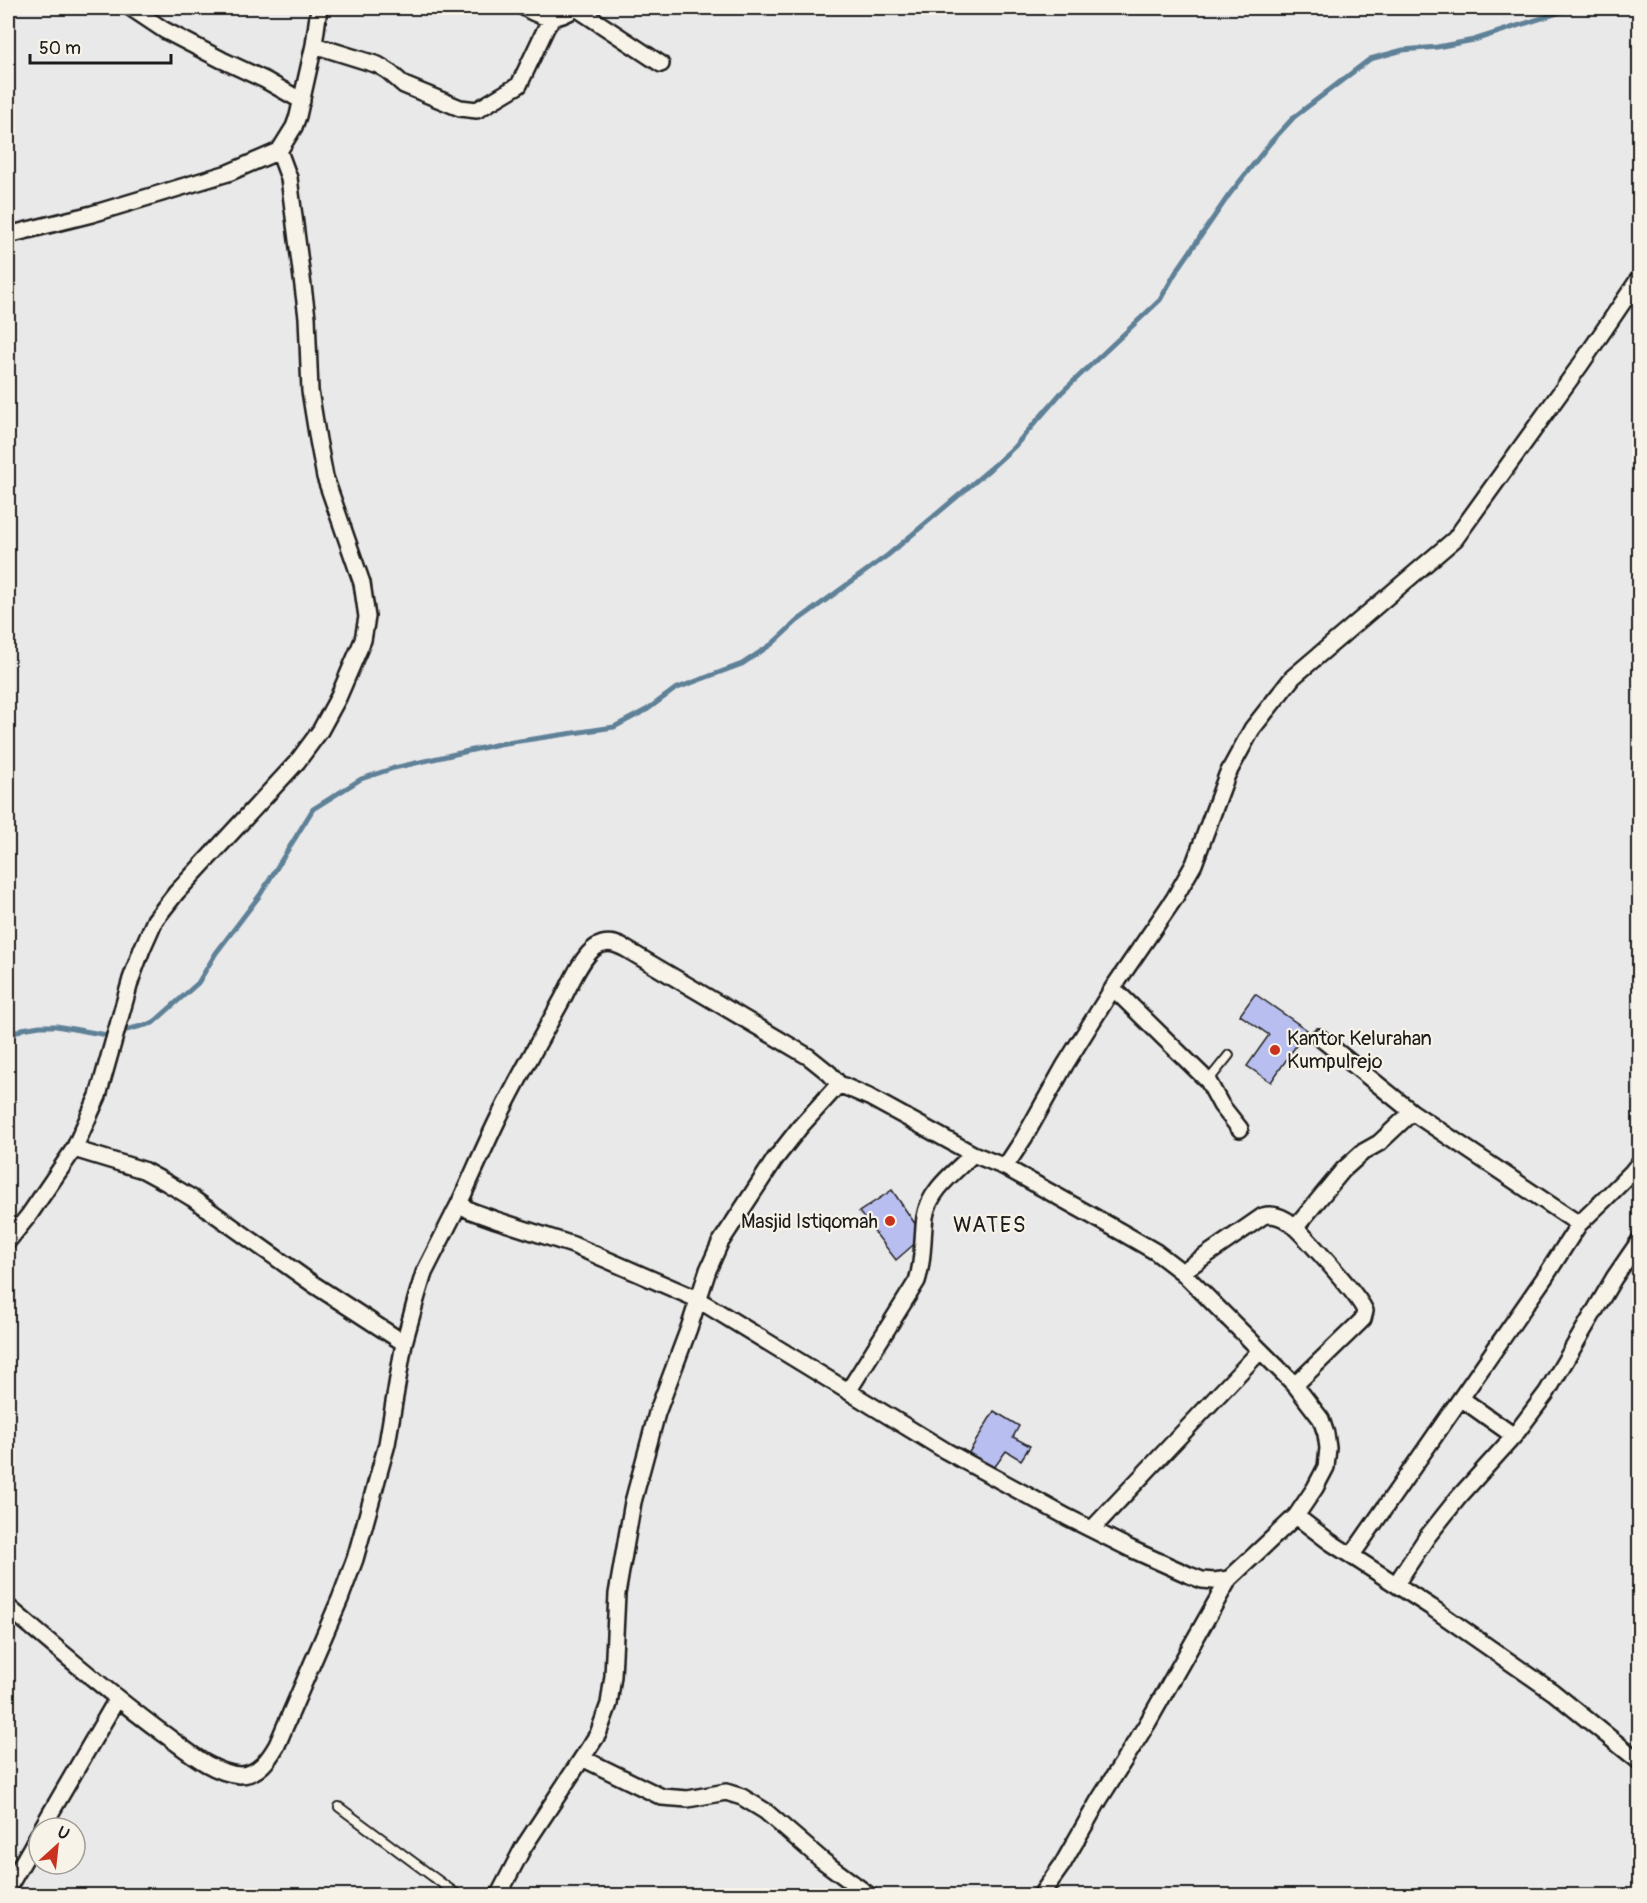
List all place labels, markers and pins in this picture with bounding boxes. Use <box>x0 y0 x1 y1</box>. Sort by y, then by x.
place label: Kantor Kelurahan Kumpulrejo <box>1287 1026 1432 1074</box>
marker: Kantor Kelurahan Kumpulrejo <box>1268 1043 1282 1057</box>
place label: Masjid Istiqomah <box>741 1209 878 1234</box>
marker: Masjid Istiqomah <box>883 1214 897 1228</box>

